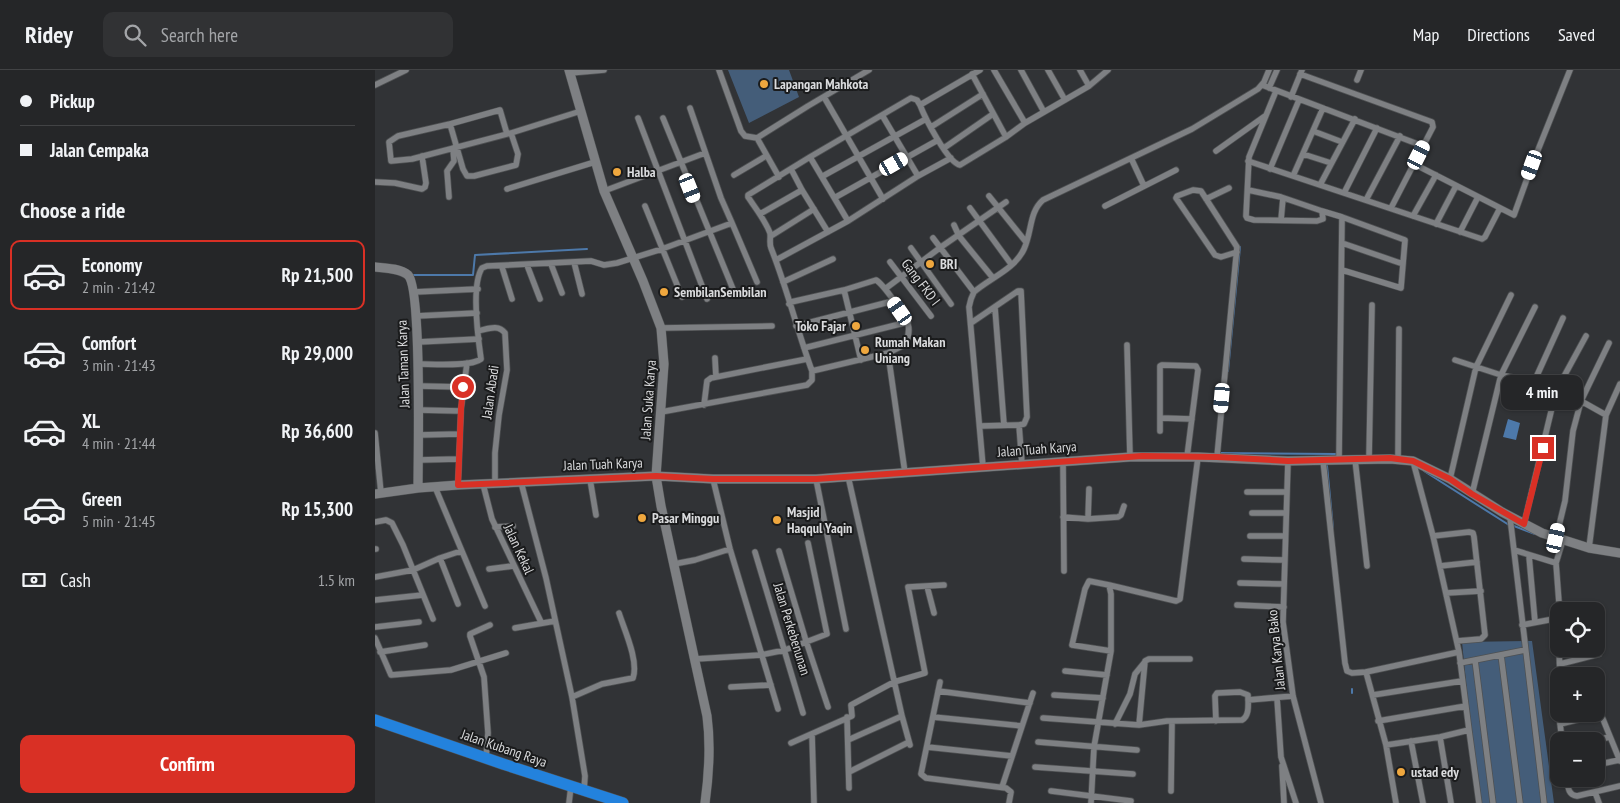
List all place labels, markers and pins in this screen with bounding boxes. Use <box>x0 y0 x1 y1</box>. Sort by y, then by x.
place label: Lapangan Mahkota <box>774 75 868 93</box>
marker: Lapangan Mahkota <box>758 78 770 90</box>
place label: Halba <box>627 163 656 181</box>
marker: Halba <box>611 166 623 178</box>
place label: BRI <box>940 255 957 273</box>
marker: BRI <box>924 258 936 270</box>
place label: SembilanSembilan <box>674 283 766 301</box>
marker: SembilanSembilan <box>658 286 670 298</box>
place label: Toko Fajar <box>795 317 847 335</box>
marker: Toko Fajar <box>850 320 862 332</box>
place label: Rumah Makan Uniang <box>875 333 945 367</box>
marker: Rumah Makan Uniang <box>859 344 871 356</box>
place label: Masjid Haqqul Yaqin <box>787 503 852 537</box>
place label: Pasar Minggu <box>652 509 719 527</box>
marker: Pasar Minggu <box>636 512 648 524</box>
marker: Masjid Haqqul Yaqin <box>771 514 783 526</box>
place label: ustad edy <box>1411 763 1459 781</box>
marker: ustad edy <box>1395 766 1407 778</box>

